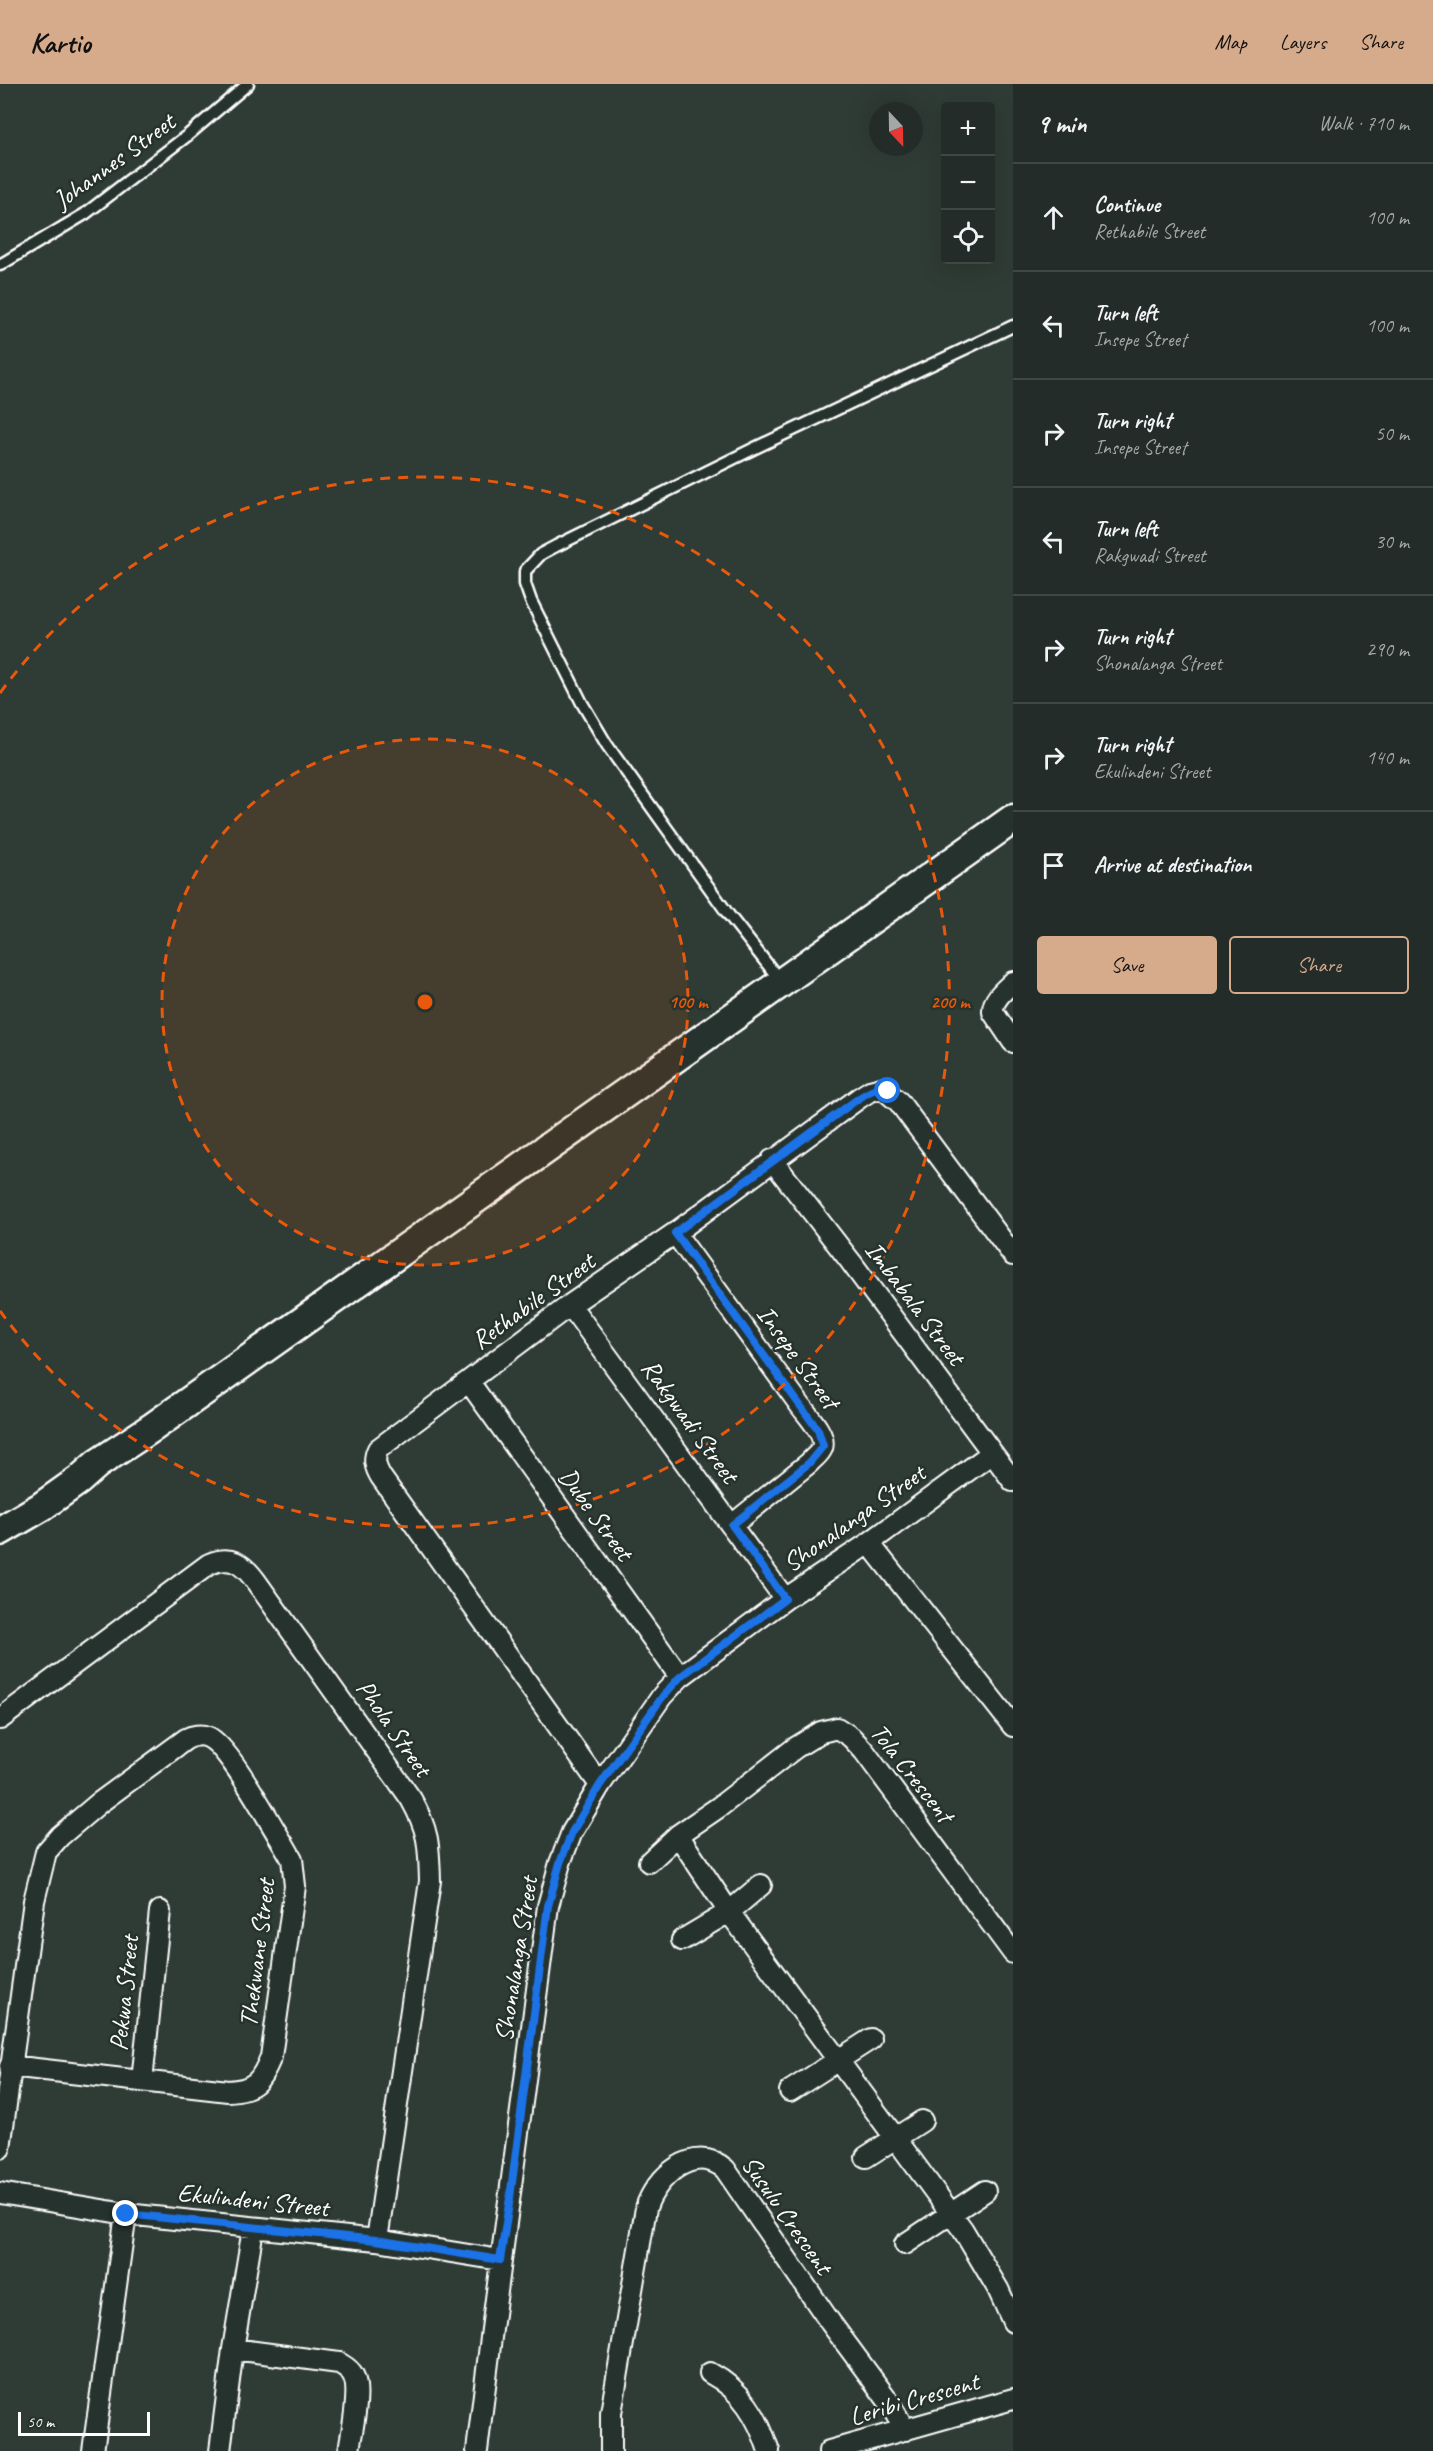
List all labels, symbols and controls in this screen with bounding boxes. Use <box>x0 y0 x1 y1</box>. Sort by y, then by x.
text: Kartio <box>30 25 91 60</box>
text: Map <box>1214 29 1247 55</box>
text: Layers <box>1280 29 1326 55</box>
text: Share <box>1359 29 1403 55</box>
north arrow <box>869 102 923 156</box>
map controls <box>941 102 995 264</box>
button: + <box>941 102 995 156</box>
street label: Johannes Street <box>45 104 183 217</box>
text: 9 min <box>1037 107 1087 140</box>
text: Walk · 710 m <box>1319 111 1409 136</box>
button: − <box>941 156 995 210</box>
text: Continue <box>1094 191 1160 219</box>
icon: ahead <box>1037 201 1070 234</box>
text: 100 m <box>1366 205 1409 230</box>
button: locate <box>941 210 995 264</box>
text: Rethabile Street <box>1094 219 1205 244</box>
text: Turn left <box>1094 299 1158 327</box>
icon: left <box>1037 309 1070 342</box>
text: 100 m <box>1366 313 1409 338</box>
text: Insepe Street <box>1094 327 1187 352</box>
text: Turn right <box>1094 407 1171 435</box>
icon: right <box>1037 417 1070 450</box>
text: 50 m <box>1375 421 1409 446</box>
text: Insepe Street <box>1094 435 1187 460</box>
text: Turn left <box>1094 515 1158 543</box>
icon: left <box>1037 525 1070 558</box>
text: 30 m <box>1375 529 1409 554</box>
text: Rakgwadi Street <box>1094 543 1206 568</box>
text: Turn right <box>1094 623 1171 651</box>
icon: right <box>1037 633 1070 666</box>
text: 290 m <box>1366 637 1409 662</box>
text: Shonalanga Street <box>1094 651 1222 676</box>
text: Turn right <box>1094 731 1171 759</box>
icon: right <box>1037 741 1070 774</box>
text: 140 m <box>1366 745 1409 770</box>
text: Ekulindeni Street <box>1094 759 1211 784</box>
icon: arrive <box>1037 849 1070 882</box>
text: Arrive at destination <box>1094 851 1251 879</box>
button: Save <box>1037 936 1217 994</box>
button: Share <box>1229 936 1409 994</box>
text: 100 m <box>669 991 709 1013</box>
text: 200 m <box>931 991 971 1013</box>
centre of rings <box>415 992 435 1012</box>
route start <box>874 1077 900 1103</box>
street label: Imbabala Street <box>858 1234 974 1373</box>
street label: Rethabile Street <box>465 1244 603 1357</box>
street label: Insepe Street <box>749 1299 849 1418</box>
street label: Rakgwadi Street <box>634 1353 747 1491</box>
street label: Shonalanga Street <box>776 1455 934 1579</box>
street label: Dube Street <box>551 1461 642 1569</box>
street label: Phola Street <box>349 1673 441 1785</box>
street label: Tola Crescent <box>863 1717 963 1832</box>
street label: Shonalanga Street <box>487 1872 546 2044</box>
street label: Thekwane Street <box>232 1875 283 2029</box>
street label: Pekwa Street <box>102 1931 147 2052</box>
street label: Susulu Crescent <box>734 2149 841 2283</box>
street label: Ekulindeni Street <box>176 2176 333 2225</box>
route end <box>112 2200 138 2226</box>
street label: Leribi Crescent <box>846 2364 985 2433</box>
scale bar <box>18 2409 150 2436</box>
text: 50 m <box>27 2412 54 2432</box>

